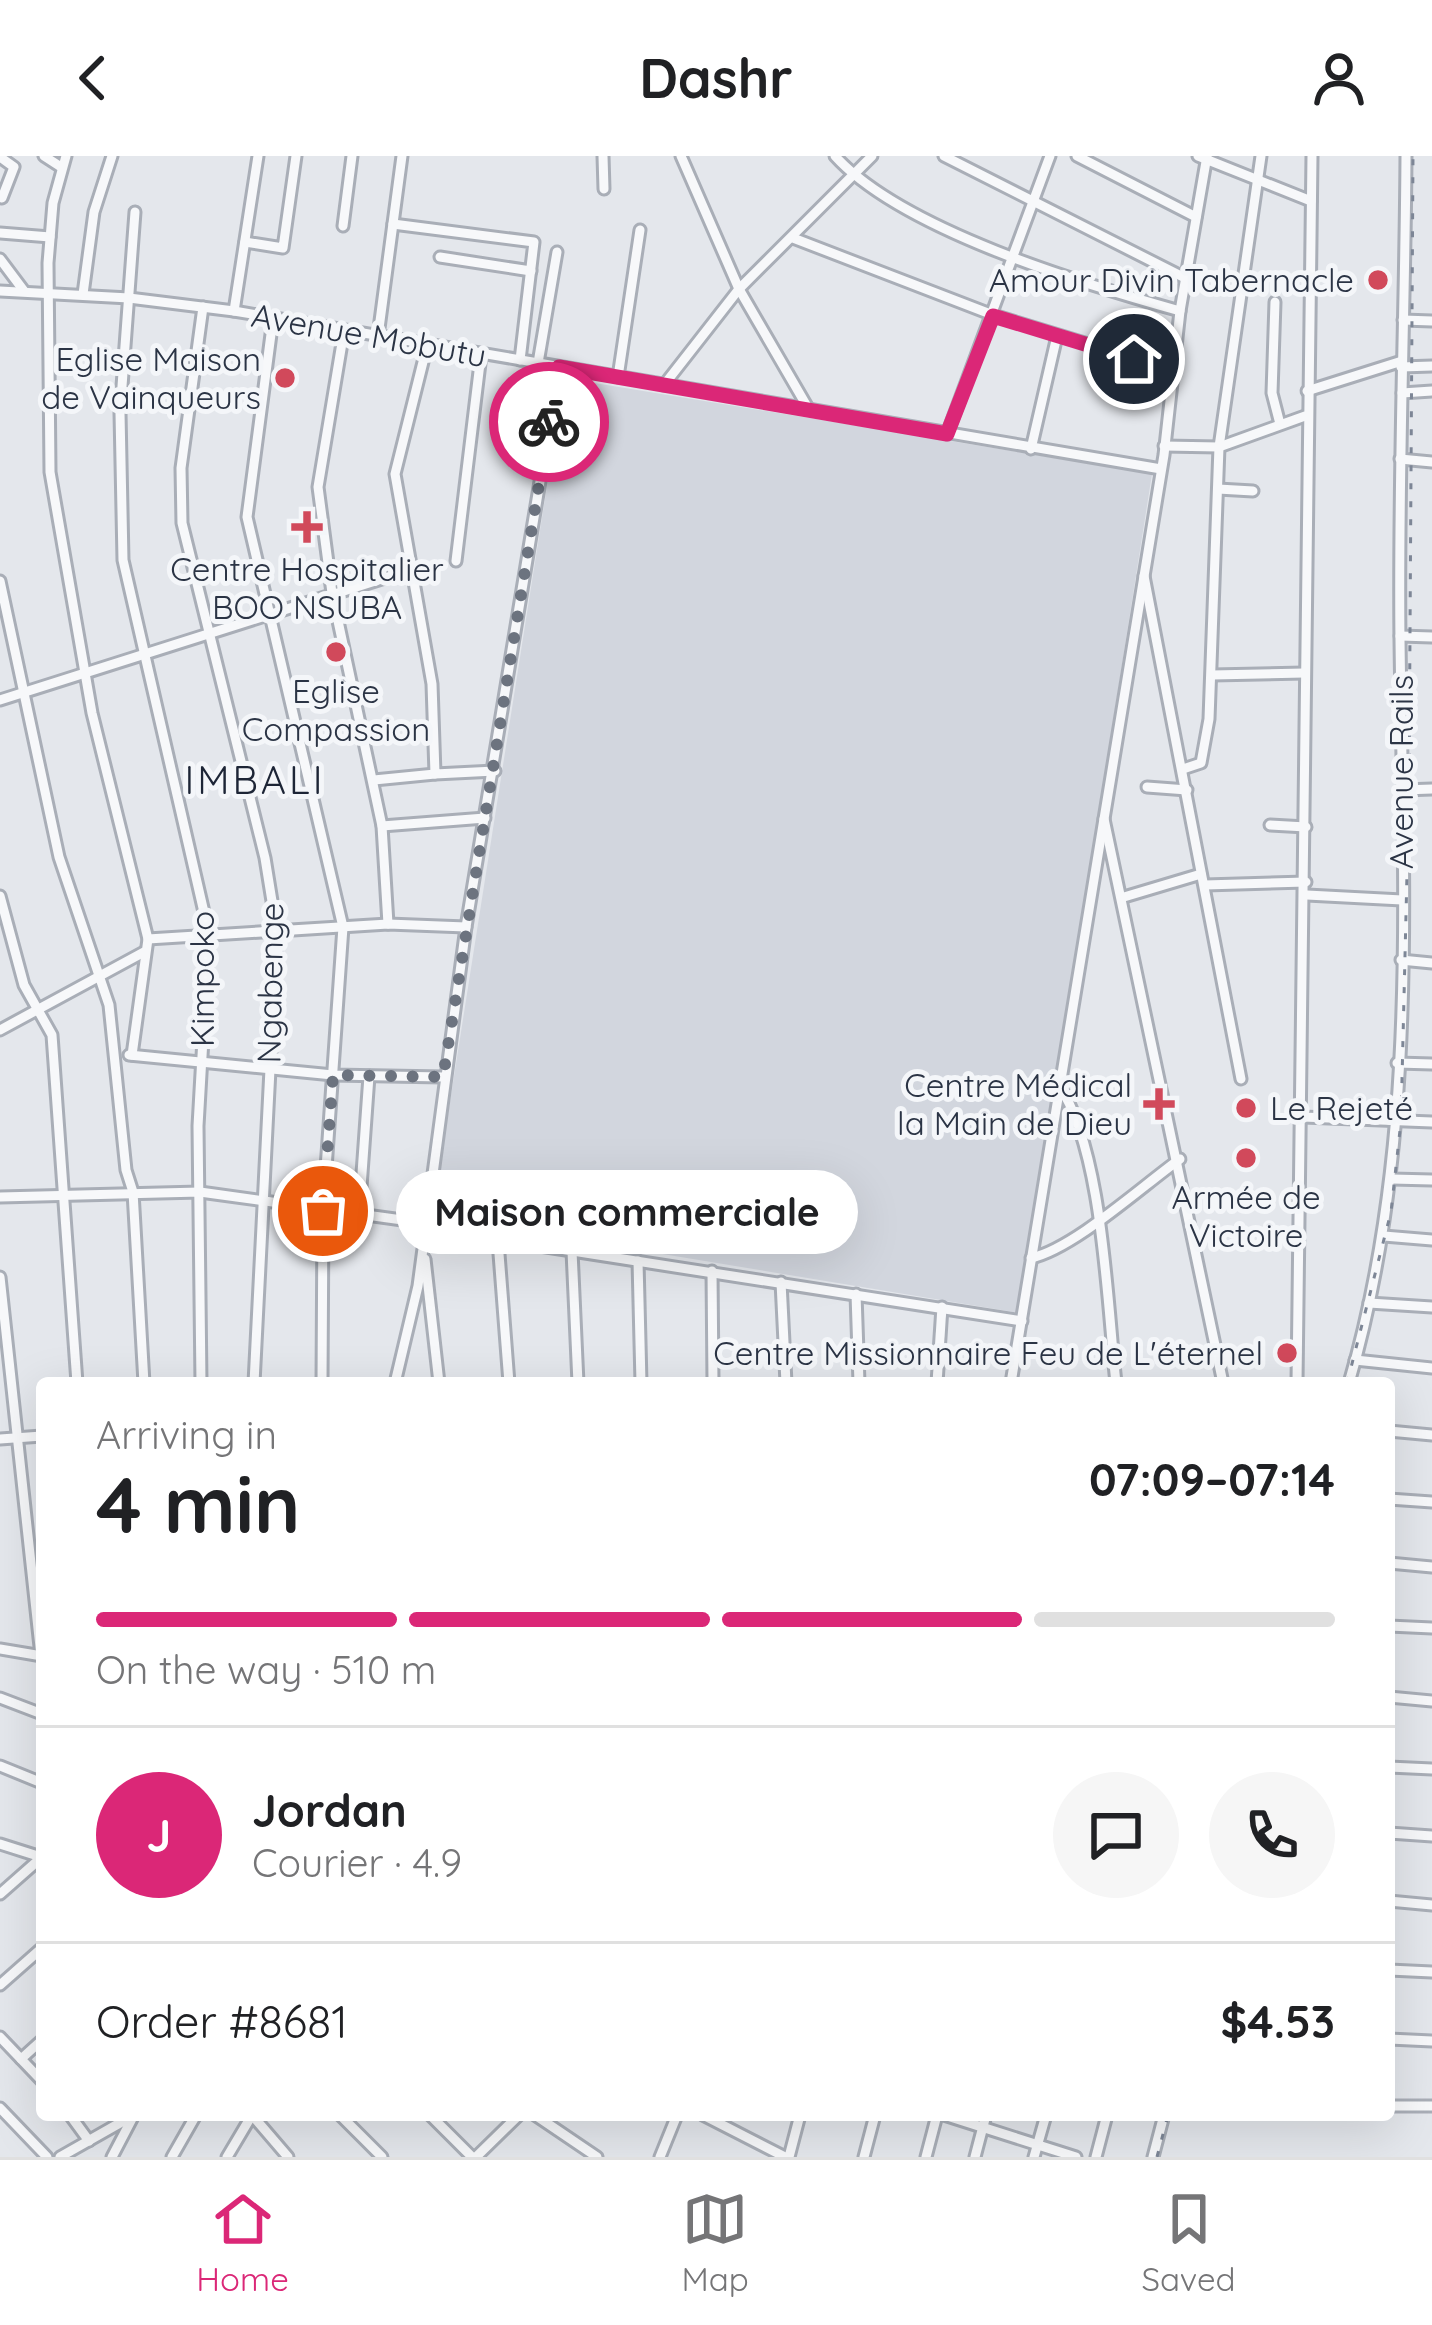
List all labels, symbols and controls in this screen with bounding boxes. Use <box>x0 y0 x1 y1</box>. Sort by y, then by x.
text: Dashr <box>639 44 793 112</box>
icon: back <box>60 45 126 111</box>
icon: person <box>1306 45 1372 111</box>
place label: Amour Divin Tabernacle <box>989 259 1354 300</box>
marker: Amour Divin Tabernacle <box>1365 267 1391 293</box>
street label: Avenue Mobutu <box>248 294 490 375</box>
pin <box>1083 308 1185 410</box>
icon: home <box>1101 326 1167 392</box>
place label: Eglise Maison de Vainqueurs <box>41 338 261 417</box>
courier <box>489 362 609 482</box>
marker: Eglise Maison de Vainqueurs <box>272 365 298 391</box>
icon: bike <box>516 389 582 455</box>
marker: Centre Hospitalier BOO NSUBA <box>291 511 323 543</box>
place label: Centre Hospitalier BOO NSUBA <box>170 548 444 627</box>
marker: Eglise Compassion <box>323 639 349 665</box>
place label: Eglise Compassion <box>242 670 430 749</box>
street label: Avenue Rails <box>1380 675 1421 869</box>
district label: IMBALI <box>184 755 326 804</box>
street label: Ngabenge <box>248 902 291 1064</box>
street label: Kimpoko <box>181 911 222 1047</box>
place label: Centre Médical la Main de Dieu <box>897 1064 1132 1143</box>
place label: Le Rejeté <box>1270 1087 1413 1128</box>
marker: Centre Médical la Main de Dieu <box>1143 1088 1175 1120</box>
marker: Le Rejeté <box>1233 1095 1259 1121</box>
marker: Armée de Victoire <box>1233 1145 1259 1171</box>
pin <box>272 1160 374 1262</box>
callout: Maison commerciale <box>395 1169 857 1253</box>
place label: Armée de Victoire <box>1171 1176 1321 1255</box>
icon: bag <box>290 1178 356 1244</box>
text: Maison commerciale <box>434 1187 820 1236</box>
place label: Centre Missionnaire Feu de L'éternel <box>713 1332 1263 1373</box>
marker: Centre Missionnaire Feu de L'éternel <box>1274 1340 1300 1366</box>
text: Arriving in <box>96 1410 277 1459</box>
text: 07:09–07:14 <box>1089 1451 1335 1507</box>
text: 4 min <box>96 1455 301 1553</box>
text: On the way · 510 m <box>96 1645 436 1694</box>
button: chat <box>1053 1772 1179 1898</box>
button: phone <box>1209 1772 1335 1898</box>
text: Jordan <box>252 1782 407 1838</box>
text: J <box>147 1807 171 1863</box>
text: Courier · 4.9 <box>252 1838 462 1887</box>
text: Order #8681 <box>96 1993 348 2049</box>
text: $4.53 <box>1220 1993 1335 2049</box>
tab: Home <box>196 2186 289 2299</box>
tab: Map <box>682 2186 749 2299</box>
tab: Saved <box>1142 2186 1236 2299</box>

